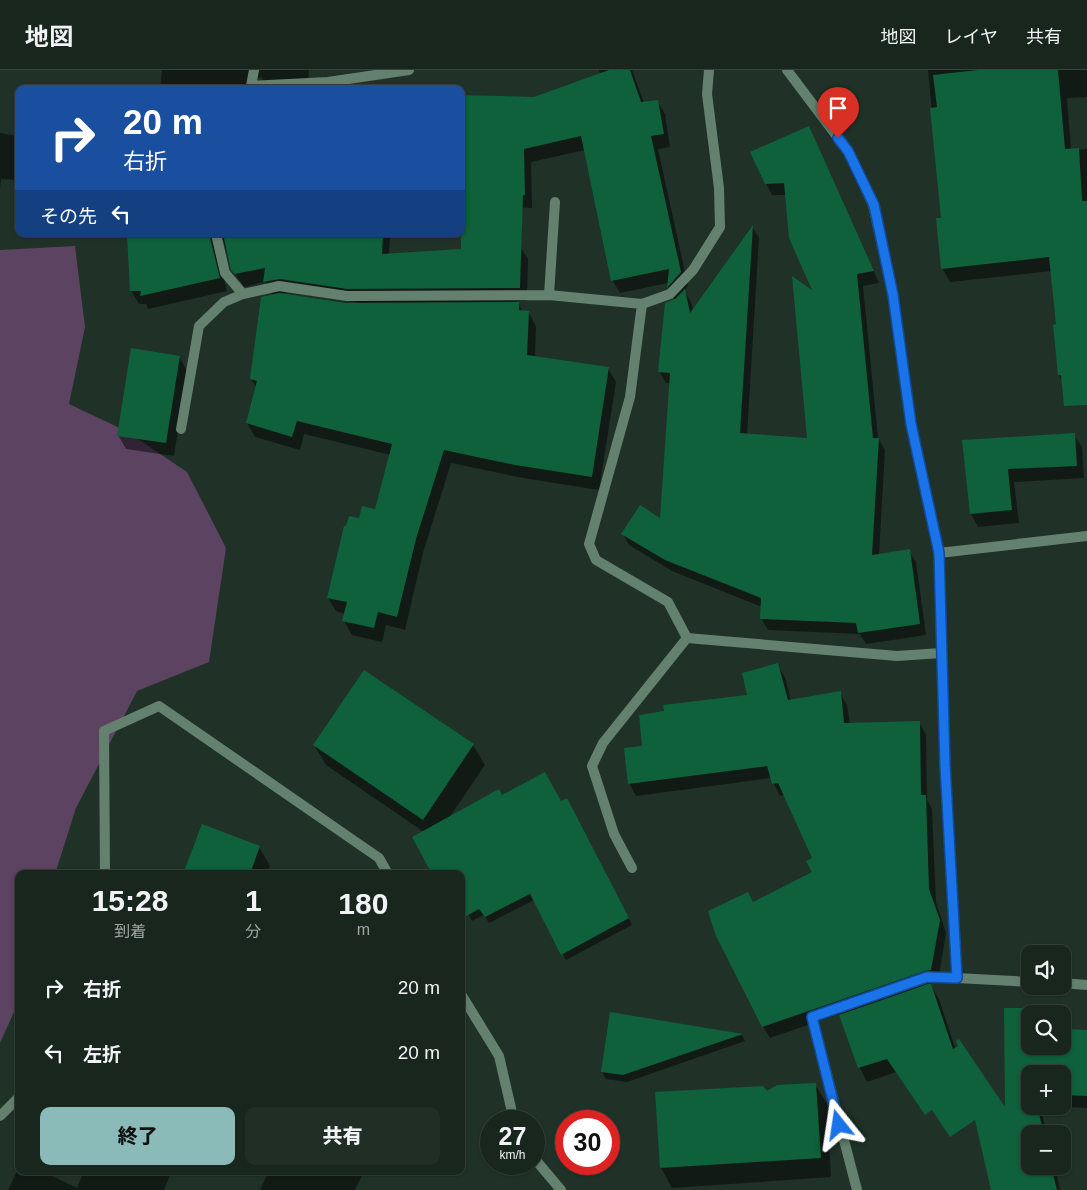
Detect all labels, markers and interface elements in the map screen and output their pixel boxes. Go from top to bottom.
text: 地図 [25,23,73,50]
text: 地図 [881,27,917,47]
text: レイヤ [945,27,998,47]
text: 共有 [1026,27,1062,47]
pin [817,87,859,138]
icon: arrive [824,94,852,122]
text: 20 m [123,102,203,141]
icon: right [40,105,105,170]
text: 右折 [123,149,167,174]
icon: left [107,200,135,228]
text: その先 [40,206,97,227]
text: 15:28 [92,884,168,917]
text: 1 [245,884,262,917]
text: 180 [338,887,388,920]
text: m [357,921,370,938]
text: 到着 [114,923,146,940]
text: 分 [245,923,261,940]
map controls [1021,945,1071,1175]
button: sound [1021,945,1071,995]
icon: right [40,974,68,1002]
text: 20 m [398,977,440,998]
text: 右折 [83,979,121,1000]
button: search [1021,1005,1071,1055]
icon: left [40,1039,68,1067]
text: 20 m [398,1042,440,1063]
text: 左折 [83,1044,121,1065]
button: + [1021,1065,1071,1115]
position arrow [812,1098,864,1150]
button: 終了 [40,1107,235,1165]
button: 共有 [245,1107,440,1165]
speed limit sign: 30 [555,1110,620,1175]
text: 27 [499,1122,526,1150]
button: − [1021,1125,1071,1175]
text: km/h [499,1148,526,1162]

